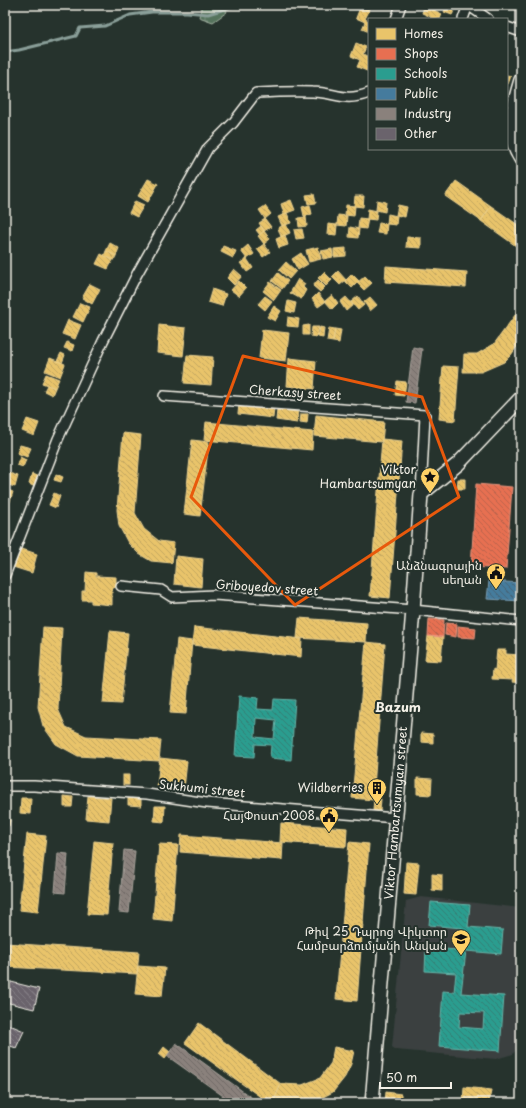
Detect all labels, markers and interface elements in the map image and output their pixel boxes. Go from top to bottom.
legend [368,18,508,150]
text: Homes [404,24,443,42]
text: Shops [404,44,439,62]
text: Schools [404,64,448,82]
text: Public [404,84,438,102]
text: Industry [404,104,452,122]
text: Other [404,124,437,142]
street label: Cherkasy street [248,380,342,404]
place label: Viktor Hambartsumyan [320,460,416,492]
place icon: Viktor Hambartsumyan [419,466,441,494]
place label: Անձնագրային սեղան [396,556,482,588]
public building icon: Անձնագրային սեղան [485,562,507,590]
street label: Griboyedov street [215,574,319,600]
district label: Bazum [375,697,421,716]
street label: Viktor Hambartsumyan street [379,726,411,900]
street label: Sukhumi street [158,775,246,801]
building icon: Wildberries [366,777,388,805]
place label: Wildberries [298,778,364,796]
public building icon: ՀայՓոստ 2008 [318,805,340,833]
place label: ՀայՓոստ 2008 [223,806,315,824]
place label: Թիվ 25 Դպրոց Վիկտոր Համբարձումյանի Անվան [297,922,447,954]
school or university icon: Թիվ 25 Դպրոց Վիկտոր Համբարձումյանի Անվան [450,928,472,956]
scale bar [380,1064,451,1090]
text: 50 m [386,1068,417,1086]

